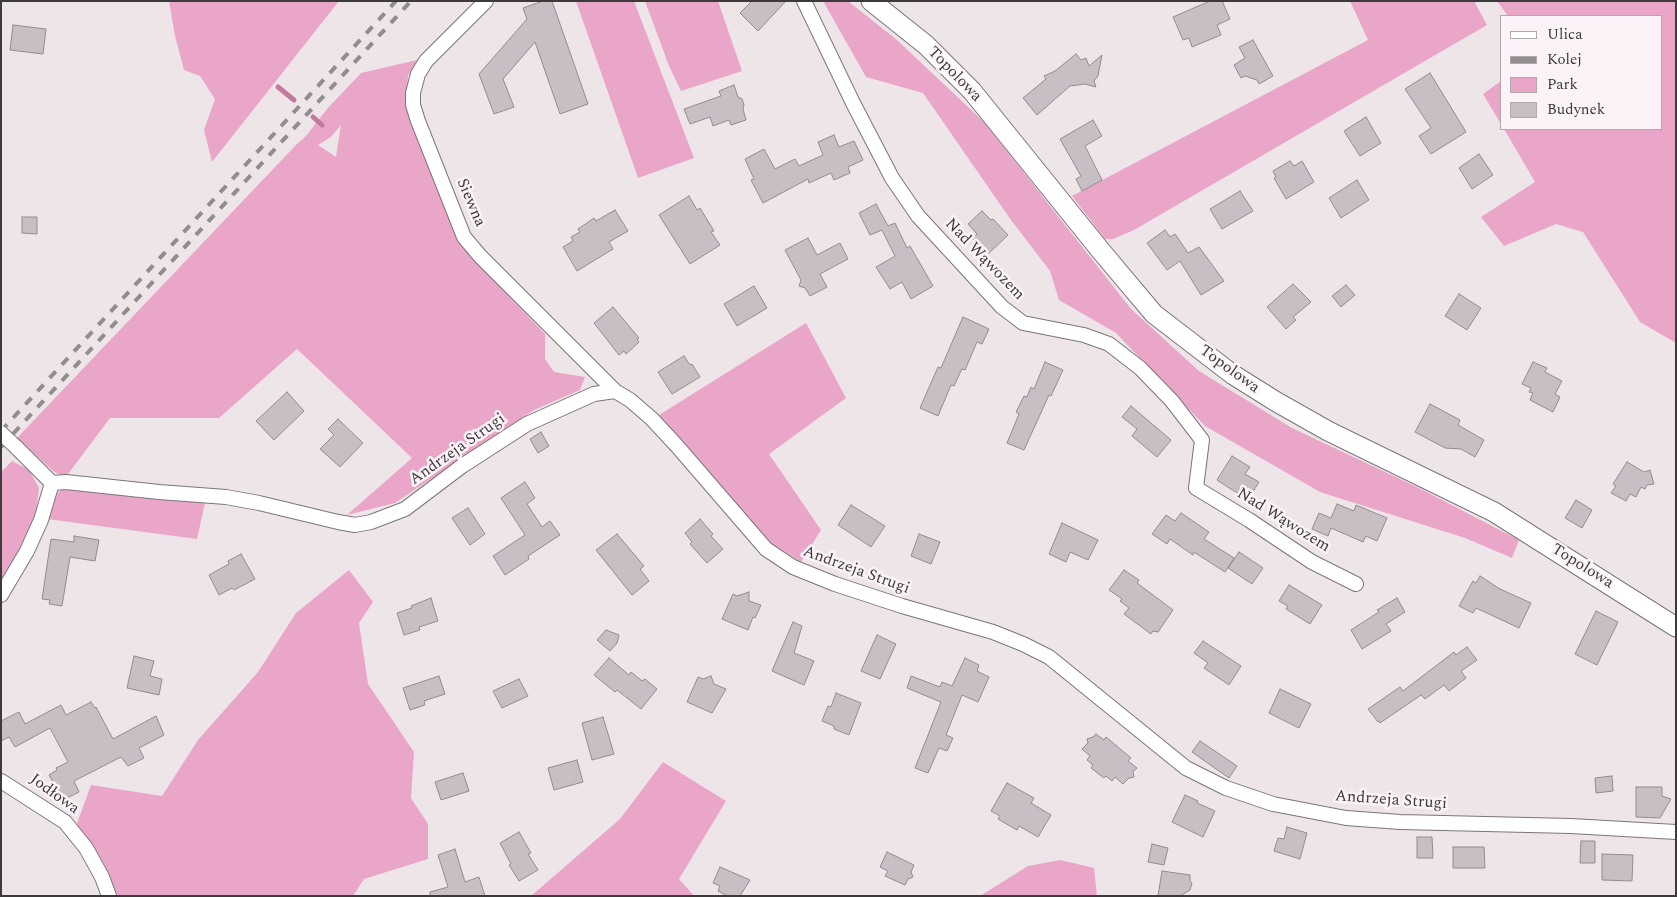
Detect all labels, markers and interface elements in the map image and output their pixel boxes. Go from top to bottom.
legend [1500,15,1662,130]
text: Ulica [1547,23,1583,46]
street label: Topolowa [923,43,985,107]
text: Kolej [1547,48,1582,71]
text: Park [1547,73,1578,96]
text: Budynek [1547,98,1605,121]
street label: Siewna [451,176,489,230]
street label: Nad Wąwozem [940,215,1028,305]
street label: Topolowa [1195,342,1263,398]
street label: Andrzeja Strugi [406,410,510,490]
street label: Nad Wąwozem [1233,485,1333,557]
street label: Topolowa [1547,540,1617,594]
street label: Andrzeja Strugi [800,543,912,599]
street label: Jodłowa [25,771,83,819]
street label: Andrzeja Strugi [1334,788,1448,814]

